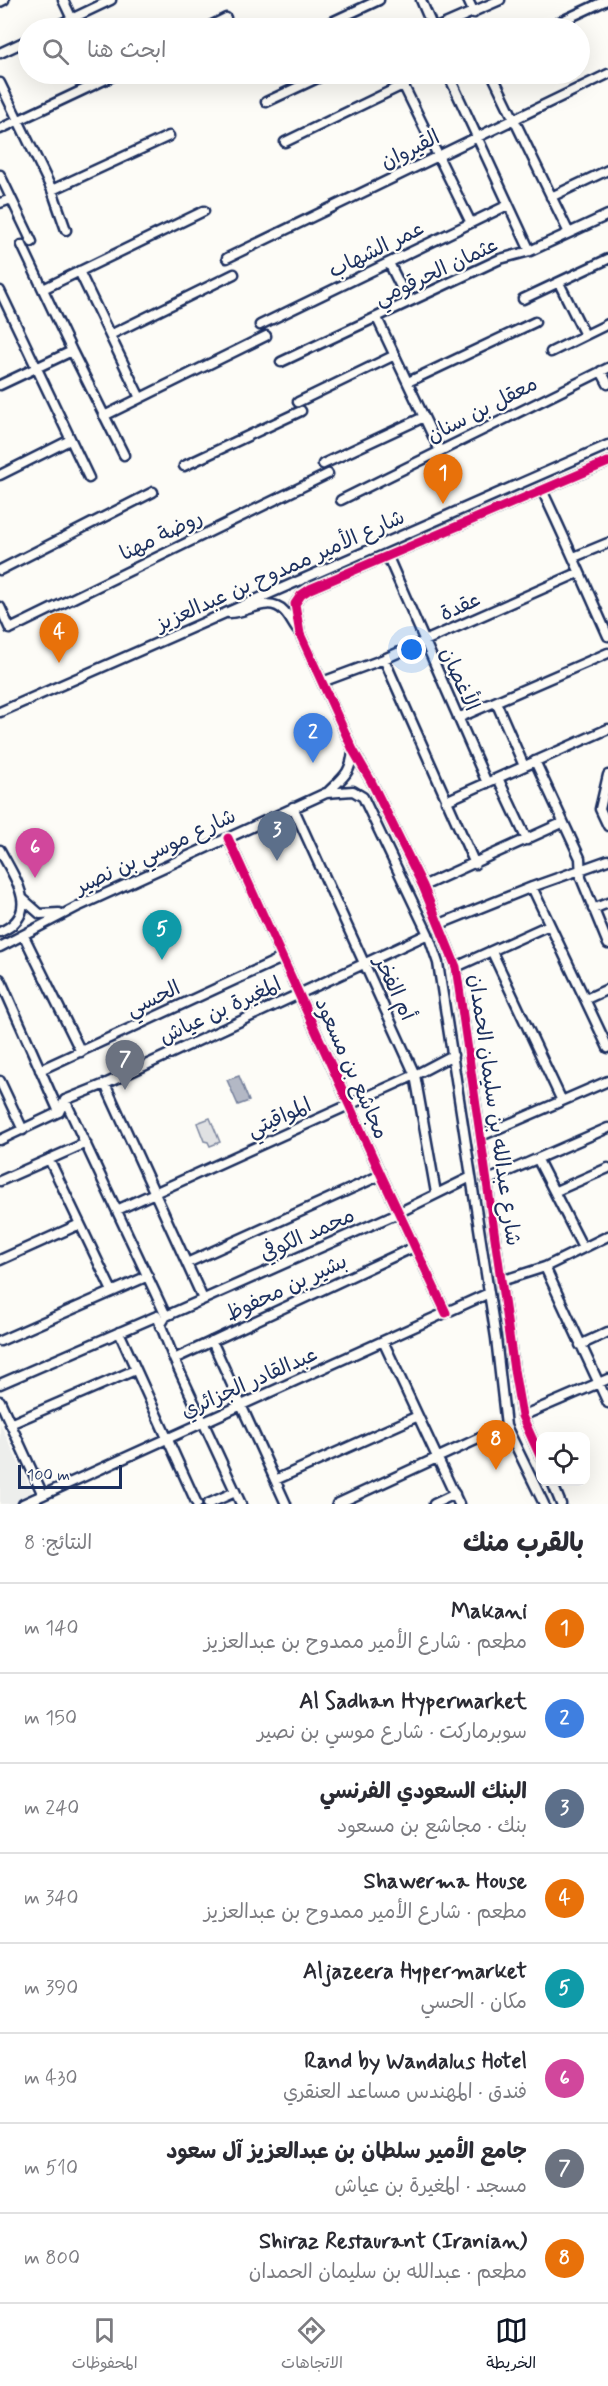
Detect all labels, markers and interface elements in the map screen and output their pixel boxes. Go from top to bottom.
search box [18,18,590,84]
icon: search [39,35,72,68]
text: ابحث هنا [87,37,167,65]
street label: القيروان [376,124,445,176]
street label: عمر الشهاب [324,215,429,285]
street label: عثمان الحرقومي [370,231,504,316]
street label: معقل بن سنان [422,370,543,450]
pin: 1 [424,454,462,504]
street label: شارع الأمير ممدوح بن عبدالعزيز [149,502,409,639]
street label: روضة مهنا [115,504,208,568]
street label: عقدة [436,586,485,628]
pin: 4 [40,614,78,663]
your location [397,635,426,664]
street label: الأغصان [433,643,486,716]
pin: 2 [294,714,332,763]
street label: شارع موسي بن نصير [68,802,242,906]
pin: 3 [258,812,296,861]
pin: 6 [15,828,54,878]
pin: 5 [142,910,182,960]
street label: أم الفخر [365,950,421,1026]
street label: المغيرة بن عياش [155,970,286,1051]
street label: شارع عبدالله بن سليمان الحمدان [461,972,527,1248]
street label: الحسي [122,974,187,1027]
street label: مجاشع بن مسعود [307,993,395,1144]
pin: 7 [106,1040,144,1090]
street label: المواقيتي [243,1091,318,1148]
street label: محمد الكوفي [255,1201,359,1268]
street label: بشير بن محفوظ [221,1247,352,1328]
street label: عبدالقادر الجزائري [177,1340,322,1426]
pin: 8 [476,1420,516,1470]
map controls [536,1432,590,1486]
button: locate [536,1432,590,1486]
scale bar [18,1462,122,1490]
text: 100 m [27,1465,70,1486]
text: بالقرب منك [463,1527,584,1561]
text: النتائج: 8 [24,1530,92,1557]
text: Makani [451,1598,527,1626]
text: 140 m [24,1615,78,1642]
text: 1 [560,1615,569,1642]
text: مطعم · شارع الأمير ممدوح بن عبدالعزيز [204,1629,527,1656]
text: Al Sadhan Hypermarket [299,1688,527,1716]
text: 150 m [24,1705,77,1732]
text: 2 [560,1705,569,1732]
text: سوبرماركت · شارع موسي بن نصير [257,1719,527,1746]
text: البنك السعودي الفرنسي [320,1778,527,1806]
text: 240 m [24,1795,79,1822]
text: 3 [560,1795,569,1822]
text: بنك · مجاشع بن مسعود [337,1813,527,1840]
text: Shawerma House [363,1868,527,1896]
text: 340 m [24,1885,79,1912]
text: 4 [559,1885,570,1912]
text: مطعم · شارع الأمير ممدوح بن عبدالعزيز [204,1899,527,1926]
text: Aljazeera Hypermarket [303,1958,527,1986]
text: 390 m [24,1975,78,2002]
text: 5 [559,1975,571,2002]
text: مكان · الحسي [421,1989,527,2016]
text: Rand by Wandalus Hotel [304,2048,527,2076]
text: 430 m [24,2065,77,2092]
text: 6 [559,2065,570,2092]
text: فندق · المهندس مساعد العنقري [283,2079,527,2106]
text: جامع الأمير سلطان بن عبدالعزيز آل سعود [166,2138,527,2166]
text: 510 m [24,2155,78,2182]
text: 7 [558,2155,571,2182]
text: مسجد · المغيرة بن عياش [335,2173,527,2200]
text: Shiraz Restaurant (Iranian) [259,2228,527,2256]
text: 800 m [24,2245,80,2272]
text: 8 [559,2245,570,2272]
text: مطعم · عبدالله بن سليمان الحمدان [249,2259,527,2286]
tab: المحفوظات [72,2314,138,2377]
tab: الاتجاهات [281,2314,343,2377]
tab: الخريطة [486,2314,536,2377]

